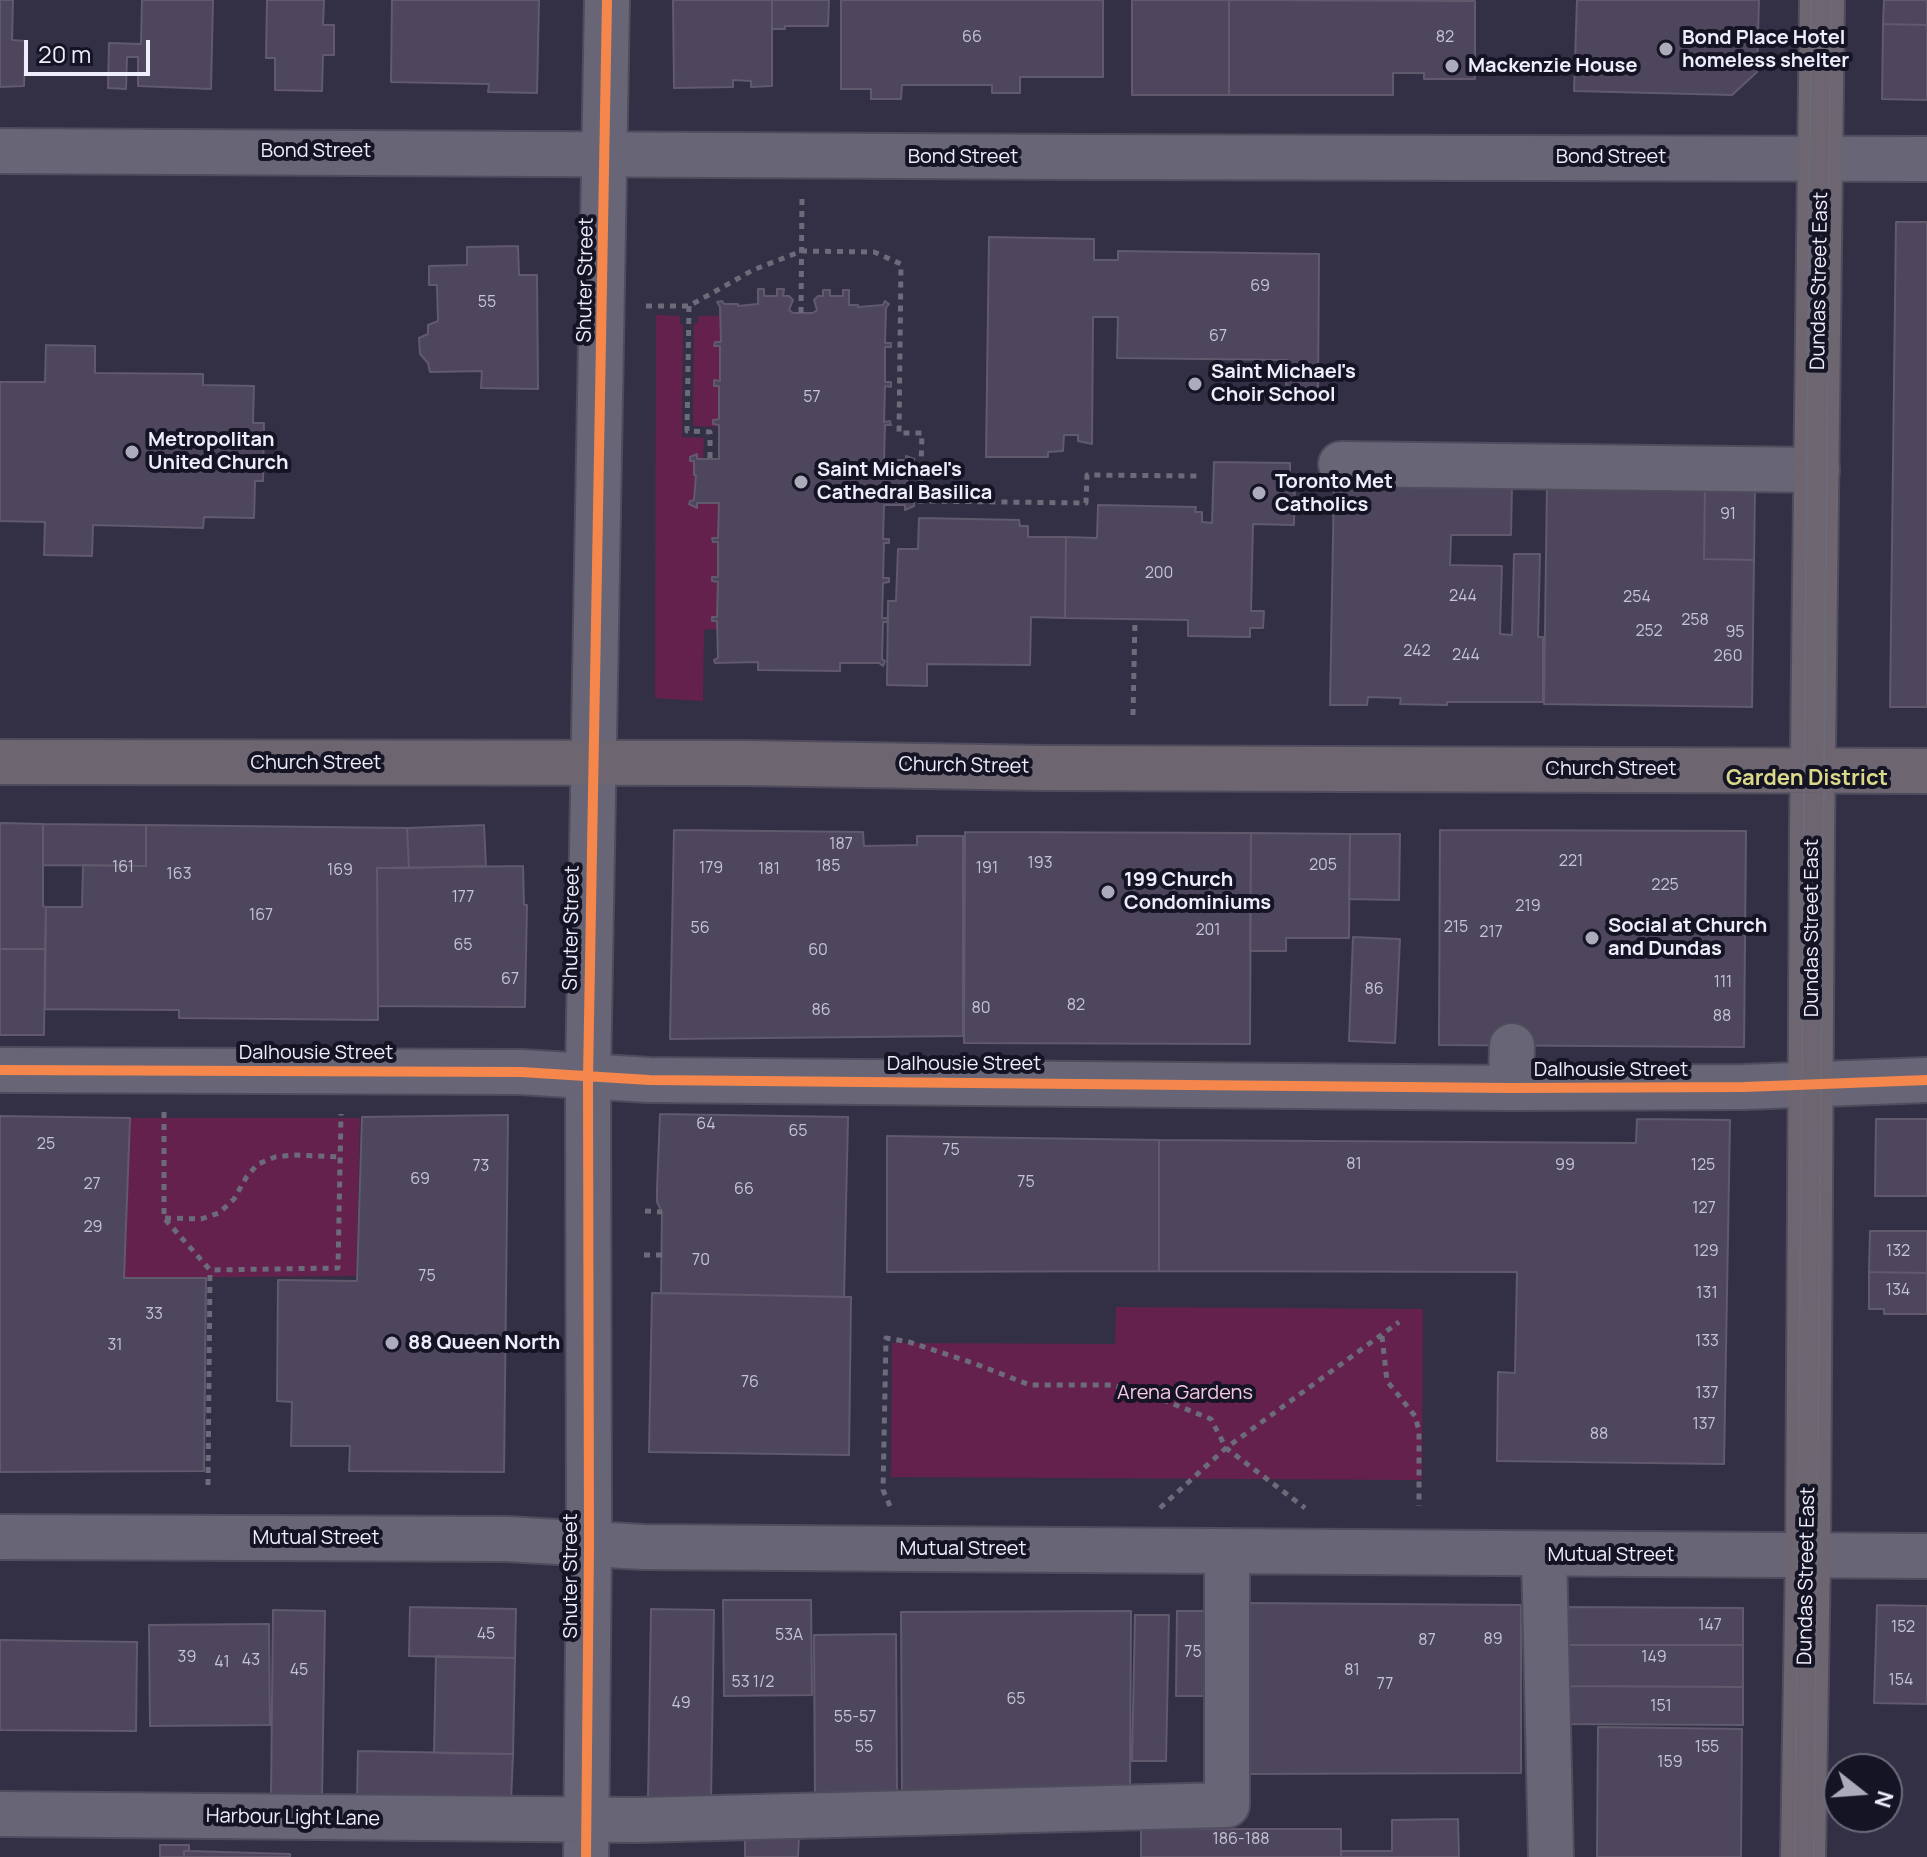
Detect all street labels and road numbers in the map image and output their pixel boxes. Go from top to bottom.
street label: Bond Street [261,139,371,163]
street label: Bond Street [908,145,1018,169]
street label: Bond Street [1556,145,1666,169]
street label: Dundas Street East [1806,192,1834,370]
street label: Shuter Street [573,217,599,343]
street label: Church Street [251,751,381,775]
street label: Church Street [898,753,1030,779]
street label: Church Street [1546,757,1676,781]
street label: Dundas Street East [1800,839,1824,1017]
street label: Shuter Street [559,865,585,991]
street label: Dalhousie Street [239,1041,393,1065]
street label: Dalhousie Street [887,1052,1041,1076]
street label: Dalhousie Street [1534,1058,1688,1082]
street label: Dundas Street East [1793,1487,1821,1665]
street label: Shuter Street [559,1513,583,1639]
street label: Mutual Street [252,1526,380,1550]
street label: Mutual Street [899,1537,1027,1561]
street label: Mutual Street [1547,1543,1675,1567]
street label: Harbour Light Lane [206,1804,380,1832]

